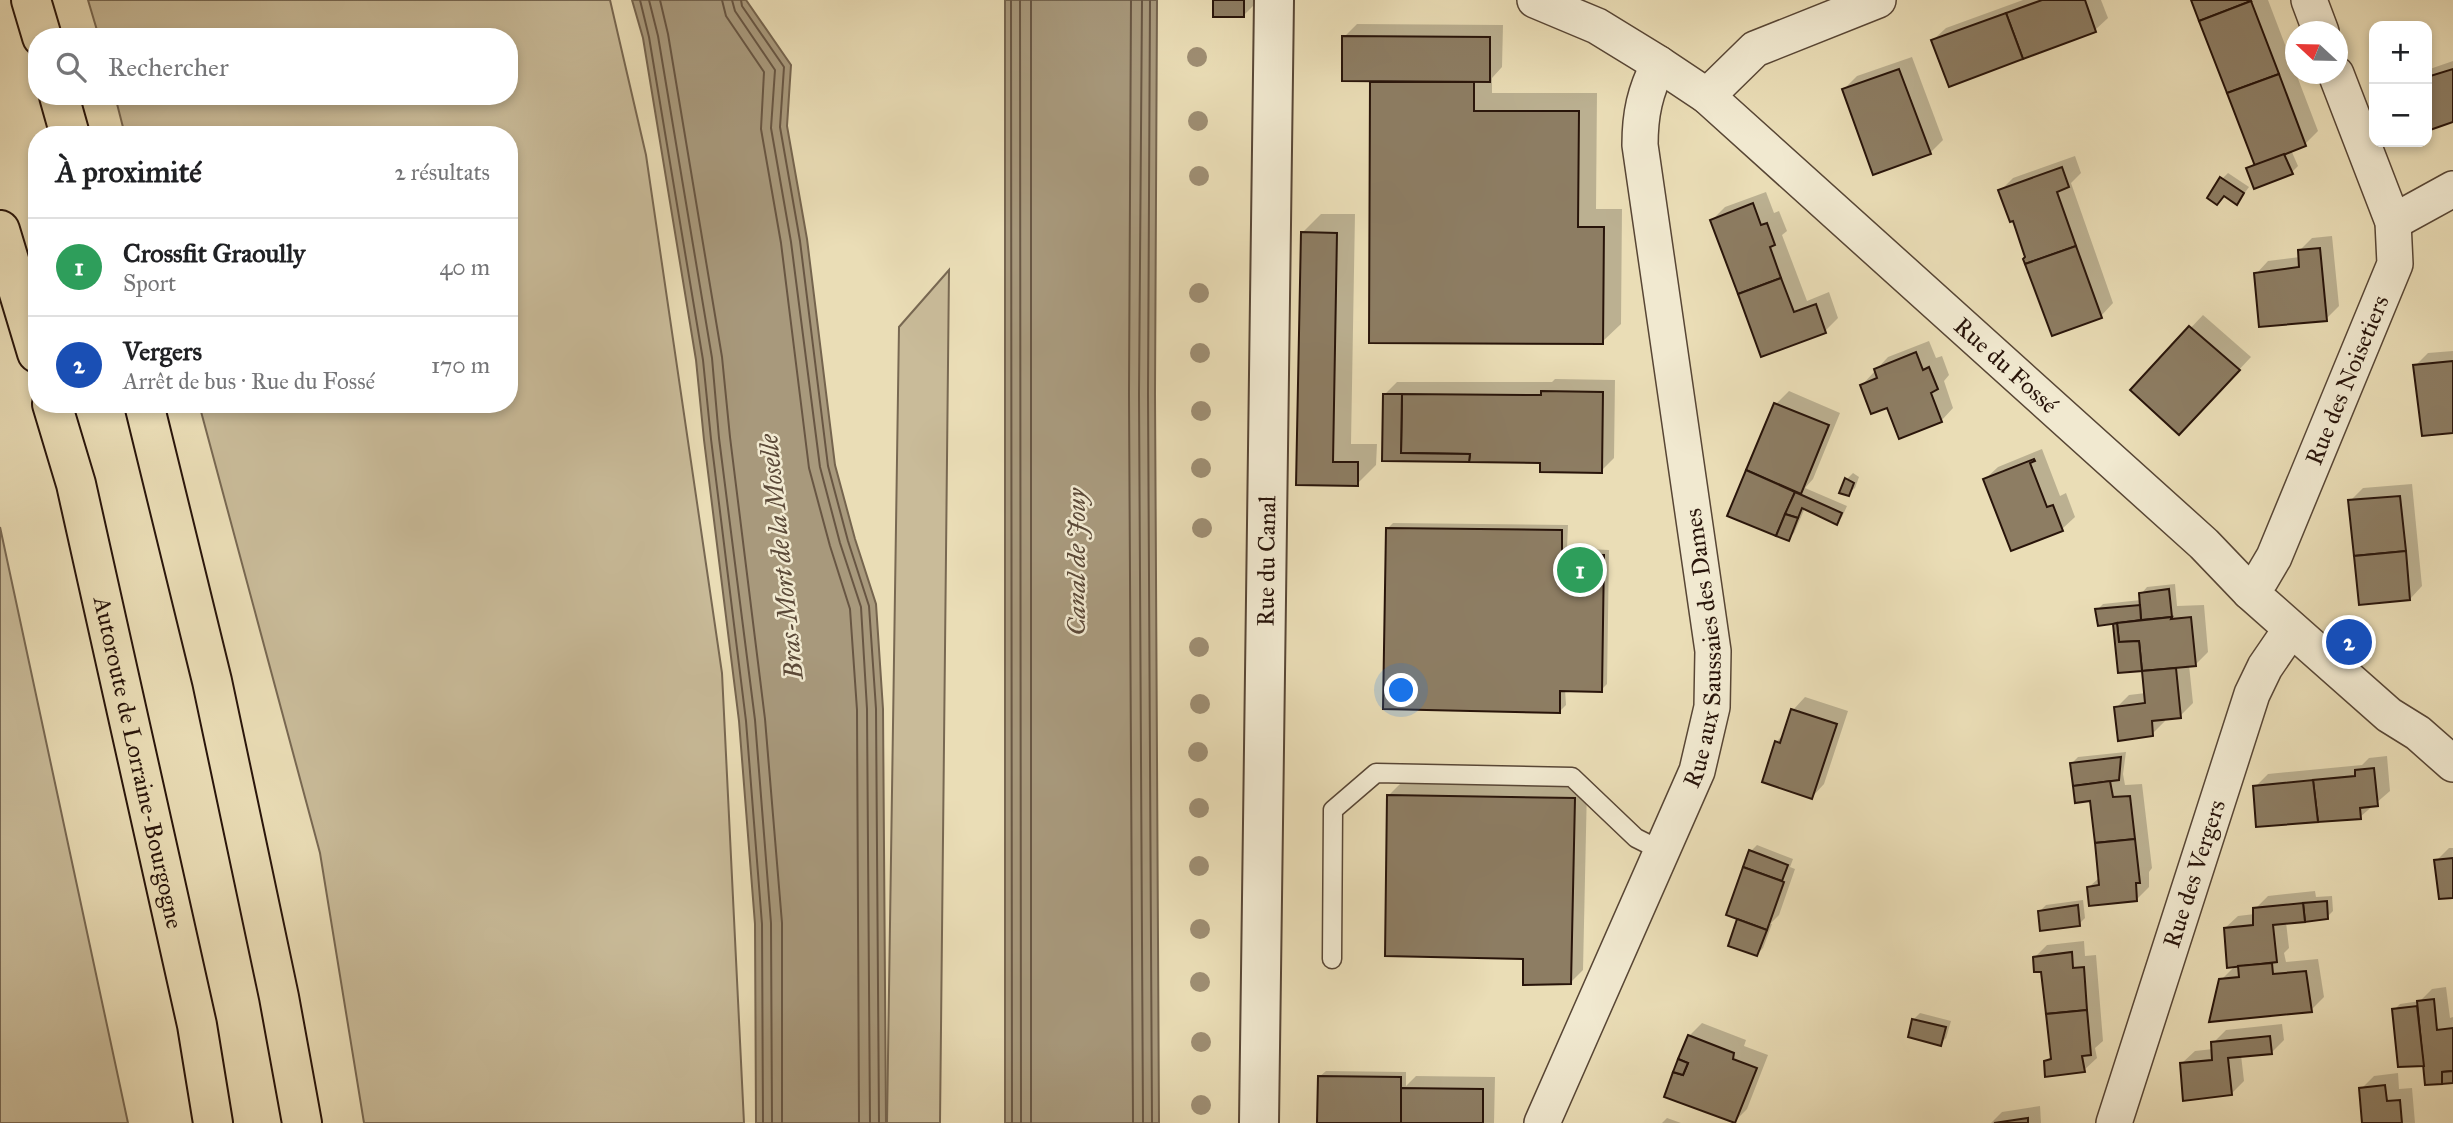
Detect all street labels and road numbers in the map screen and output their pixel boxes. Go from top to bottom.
street label: Rue des Noisetiers [2299,291,2395,469]
street label: Rue du Fossé [1948,311,2064,420]
street label: Rue du Canal [1251,495,1282,627]
street label: Rue aux Saussaies des Dames [1677,507,1728,792]
street label: Autoroute de Lorraine-Bourgogne [86,593,190,931]
street label: Rue des Vergers [2156,796,2232,951]

